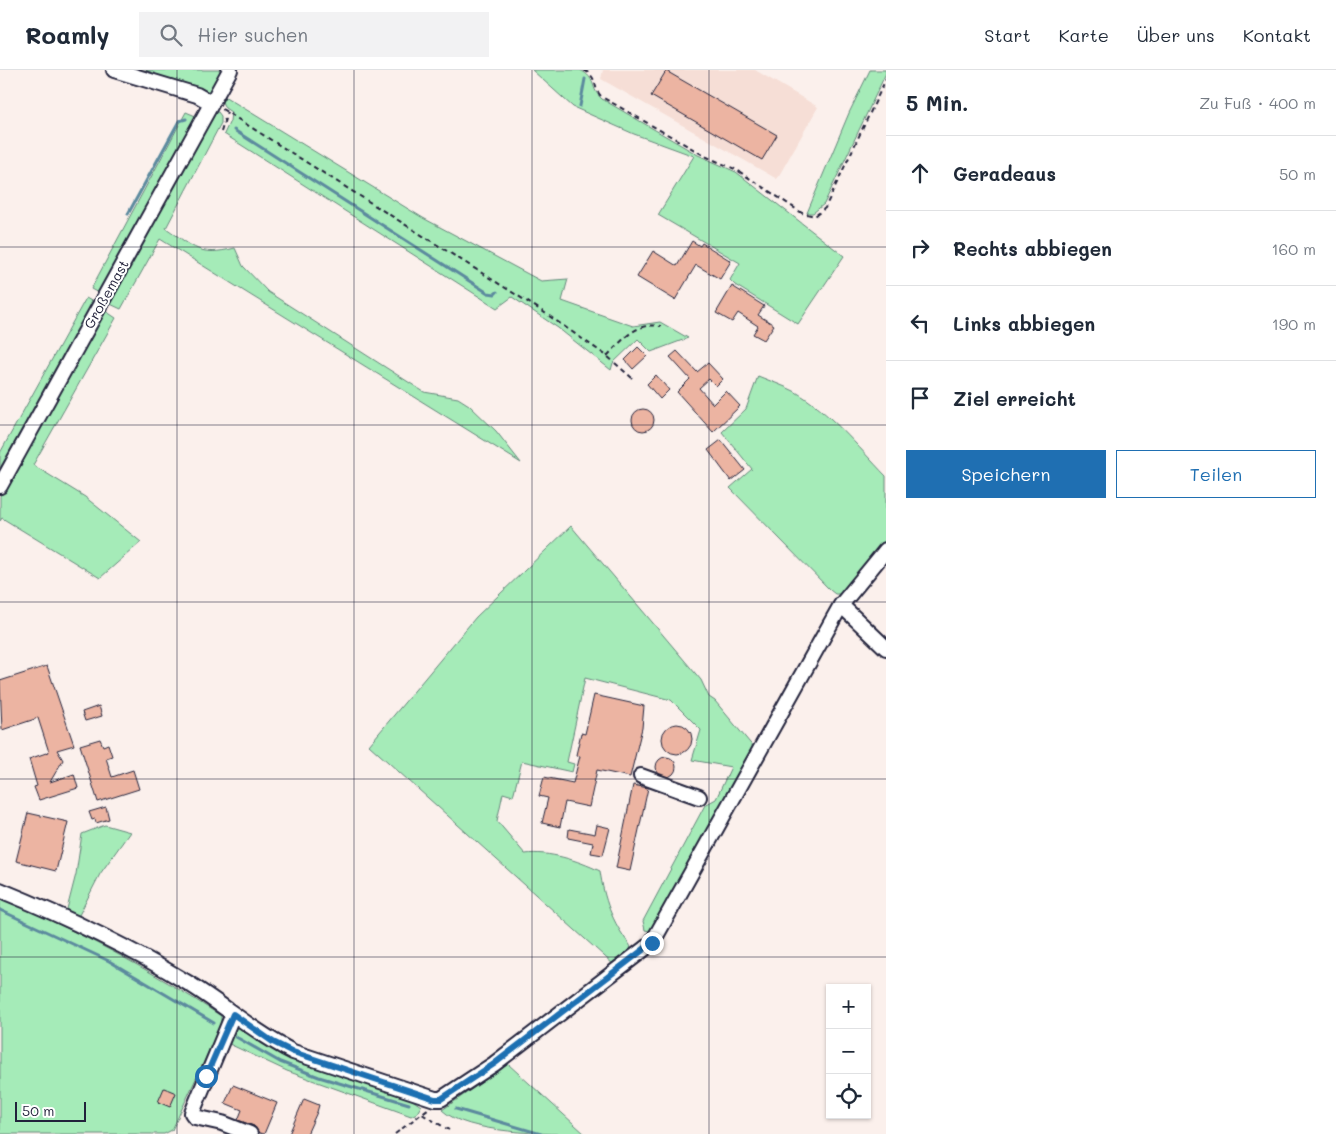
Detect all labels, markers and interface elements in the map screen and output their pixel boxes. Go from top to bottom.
search box [139,12,489,57]
text: Roamly [25,19,109,50]
icon: search [157,21,185,49]
text: Hier suchen [197,22,308,47]
text: Start [984,23,1031,47]
text: Karte [1059,23,1109,47]
text: Über uns [1137,23,1215,47]
text: Kontakt [1243,23,1311,47]
text: 5 Min. [906,89,968,116]
text: Zu Fuß · 400 m [1199,92,1316,113]
icon: ahead [906,159,934,187]
text: Geradeaus [953,161,1056,186]
text: 50 m [1279,163,1316,184]
icon: right [906,234,934,262]
text: Rechts abbiegen [953,236,1112,261]
text: 160 m [1271,238,1316,259]
street label: Großemast [79,256,133,332]
icon: left [906,309,934,337]
text: Links abbiegen [953,311,1095,336]
text: 190 m [1272,313,1316,334]
icon: arrive [906,384,934,412]
text: Ziel erreicht [953,386,1076,411]
button: Speichern [906,450,1106,498]
button: Teilen [1116,450,1316,498]
route end [641,932,664,955]
map controls [826,984,871,1119]
button: + [826,984,871,1029]
button: − [826,1029,871,1074]
route start [195,1065,218,1088]
button: locate [826,1074,871,1119]
scale bar [15,1099,86,1122]
text: 50 m [22,1101,54,1120]

